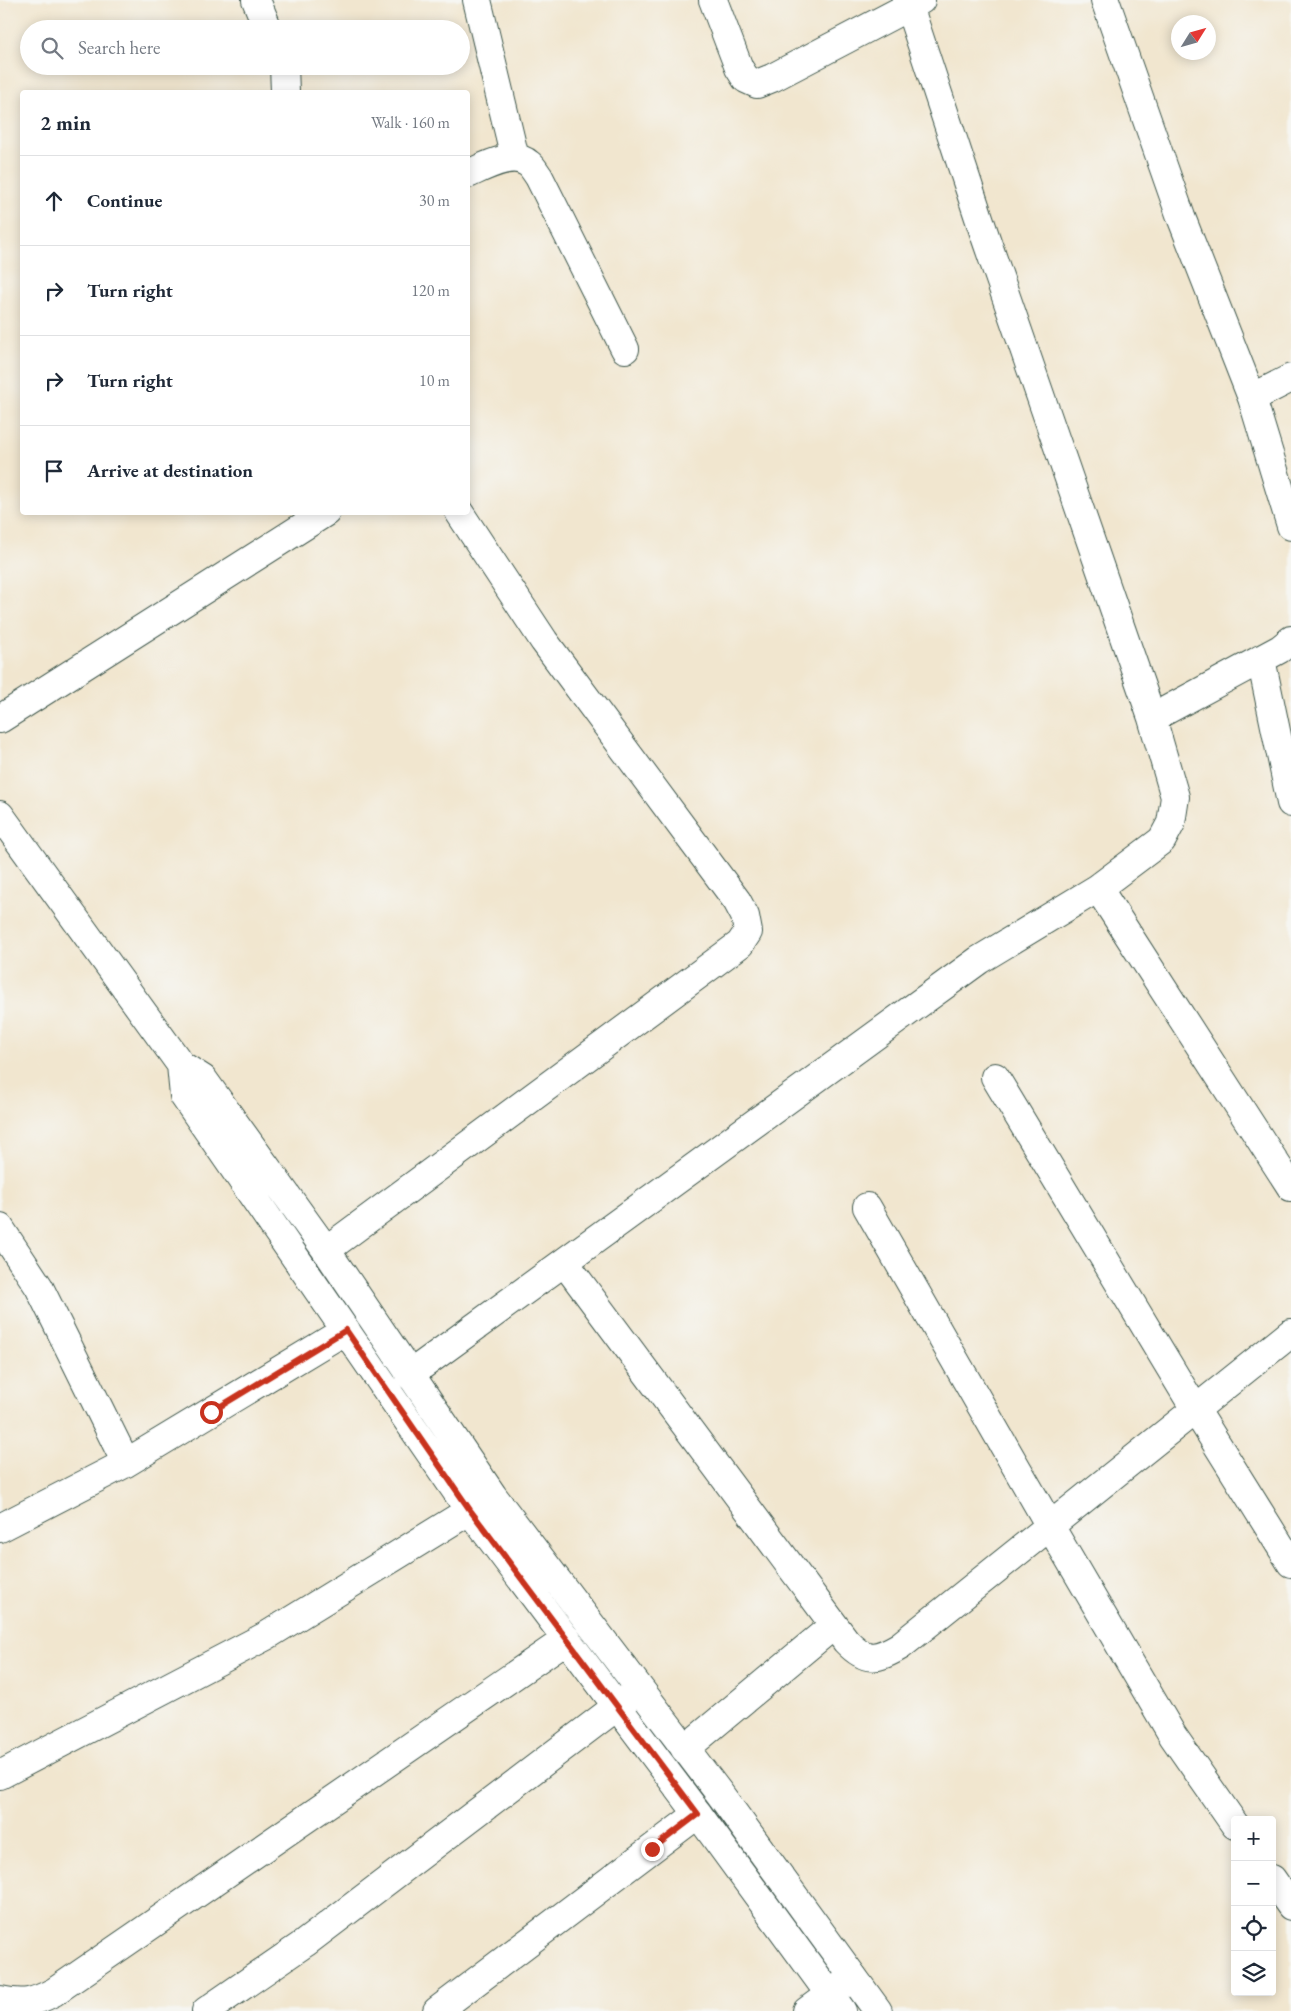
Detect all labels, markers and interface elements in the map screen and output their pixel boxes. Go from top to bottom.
north arrow [1171,15,1216,60]
search box [20,20,470,75]
icon: search [38,34,66,62]
text: Search here [78,35,160,60]
text: 2 min [40,109,91,136]
text: Walk · 160 m [371,112,450,133]
icon: ahead [40,187,68,215]
text: Continue [87,188,162,213]
text: 30 m [419,190,450,211]
icon: right [40,277,68,305]
text: Turn right [87,278,173,303]
text: 120 m [411,280,450,301]
icon: right [40,367,68,395]
text: Turn right [87,368,173,393]
text: 10 m [419,370,450,391]
icon: arrive [40,457,68,485]
text: Arrive at destination [87,458,253,483]
route start [200,1401,223,1424]
map controls [1231,1816,1276,1996]
button: + [1231,1816,1276,1861]
route end [641,1838,664,1861]
button: − [1231,1861,1276,1906]
button: locate [1231,1906,1276,1951]
button: layers [1231,1951,1276,1996]

